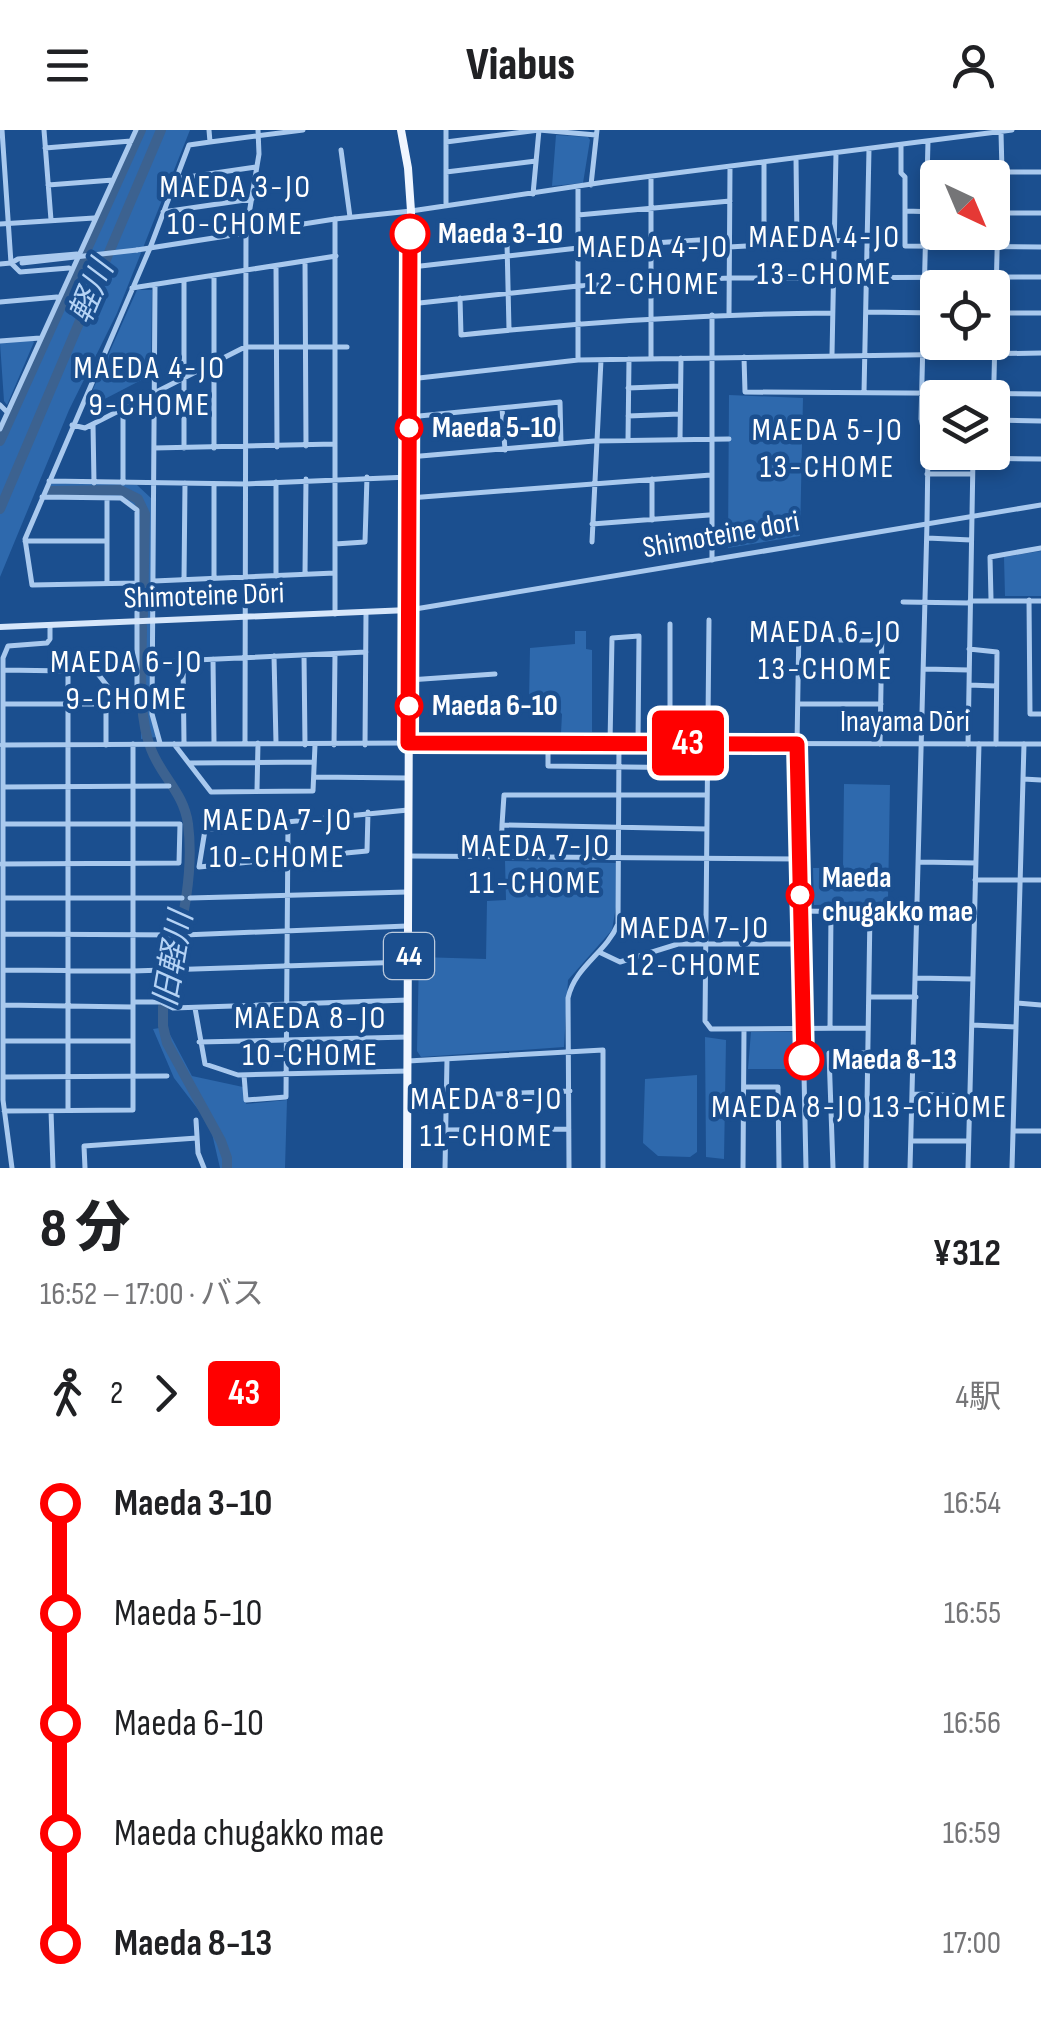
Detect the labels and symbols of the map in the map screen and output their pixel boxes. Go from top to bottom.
north arrow [920,160,1010,250]
district label: MAEDA 3-JO 10-CHOME [159,168,313,244]
marker: Maeda 3-10 [391,215,429,253]
place label: Maeda 3-10 [438,216,563,252]
district label: MAEDA 4-JO 13-CHOME [748,218,902,294]
district label: MAEDA 4-JO 12-CHOME [576,228,730,304]
water label: 軽川 [62,252,124,329]
district label: MAEDA 4-JO 9-CHOME [73,349,227,425]
place label: Maeda 5-10 [432,410,557,446]
district label: MAEDA 5-JO 13-CHOME [752,411,904,487]
marker: Maeda 5-10 [396,415,422,441]
street label: Shimoteine dori [640,504,802,566]
street label: Shimoteine Dōri [123,575,285,617]
district label: MAEDA 6-JO 13-CHOME [749,613,903,689]
district label: MAEDA 6-JO 9-CHOME [50,643,204,719]
place label: Maeda 6-10 [432,688,558,724]
marker: Maeda 6-10 [396,693,422,719]
street label: Inayama Dōri [840,704,970,740]
line badge: 43 [643,710,733,776]
district label: MAEDA 7-JO 10-CHOME [203,801,353,877]
district label: MAEDA 7-JO 11-CHOME [461,827,611,903]
place label: Maeda chugakko mae [822,860,973,930]
marker: Maeda chugakko mae [787,882,813,908]
water label: 旧軽川 [146,905,202,1010]
district label: MAEDA 7-JO 12-CHOME [620,909,770,985]
road number: 44 [384,933,434,979]
district label: MAEDA 8-JO 10-CHOME [234,999,388,1075]
marker: Maeda 8-13 [785,1041,823,1079]
place label: Maeda 8-13 [832,1042,957,1078]
district label: MAEDA 8-JO 11-CHOME [410,1080,564,1156]
district label: MAEDA 8-JO 13-CHOME [711,1088,1009,1127]

